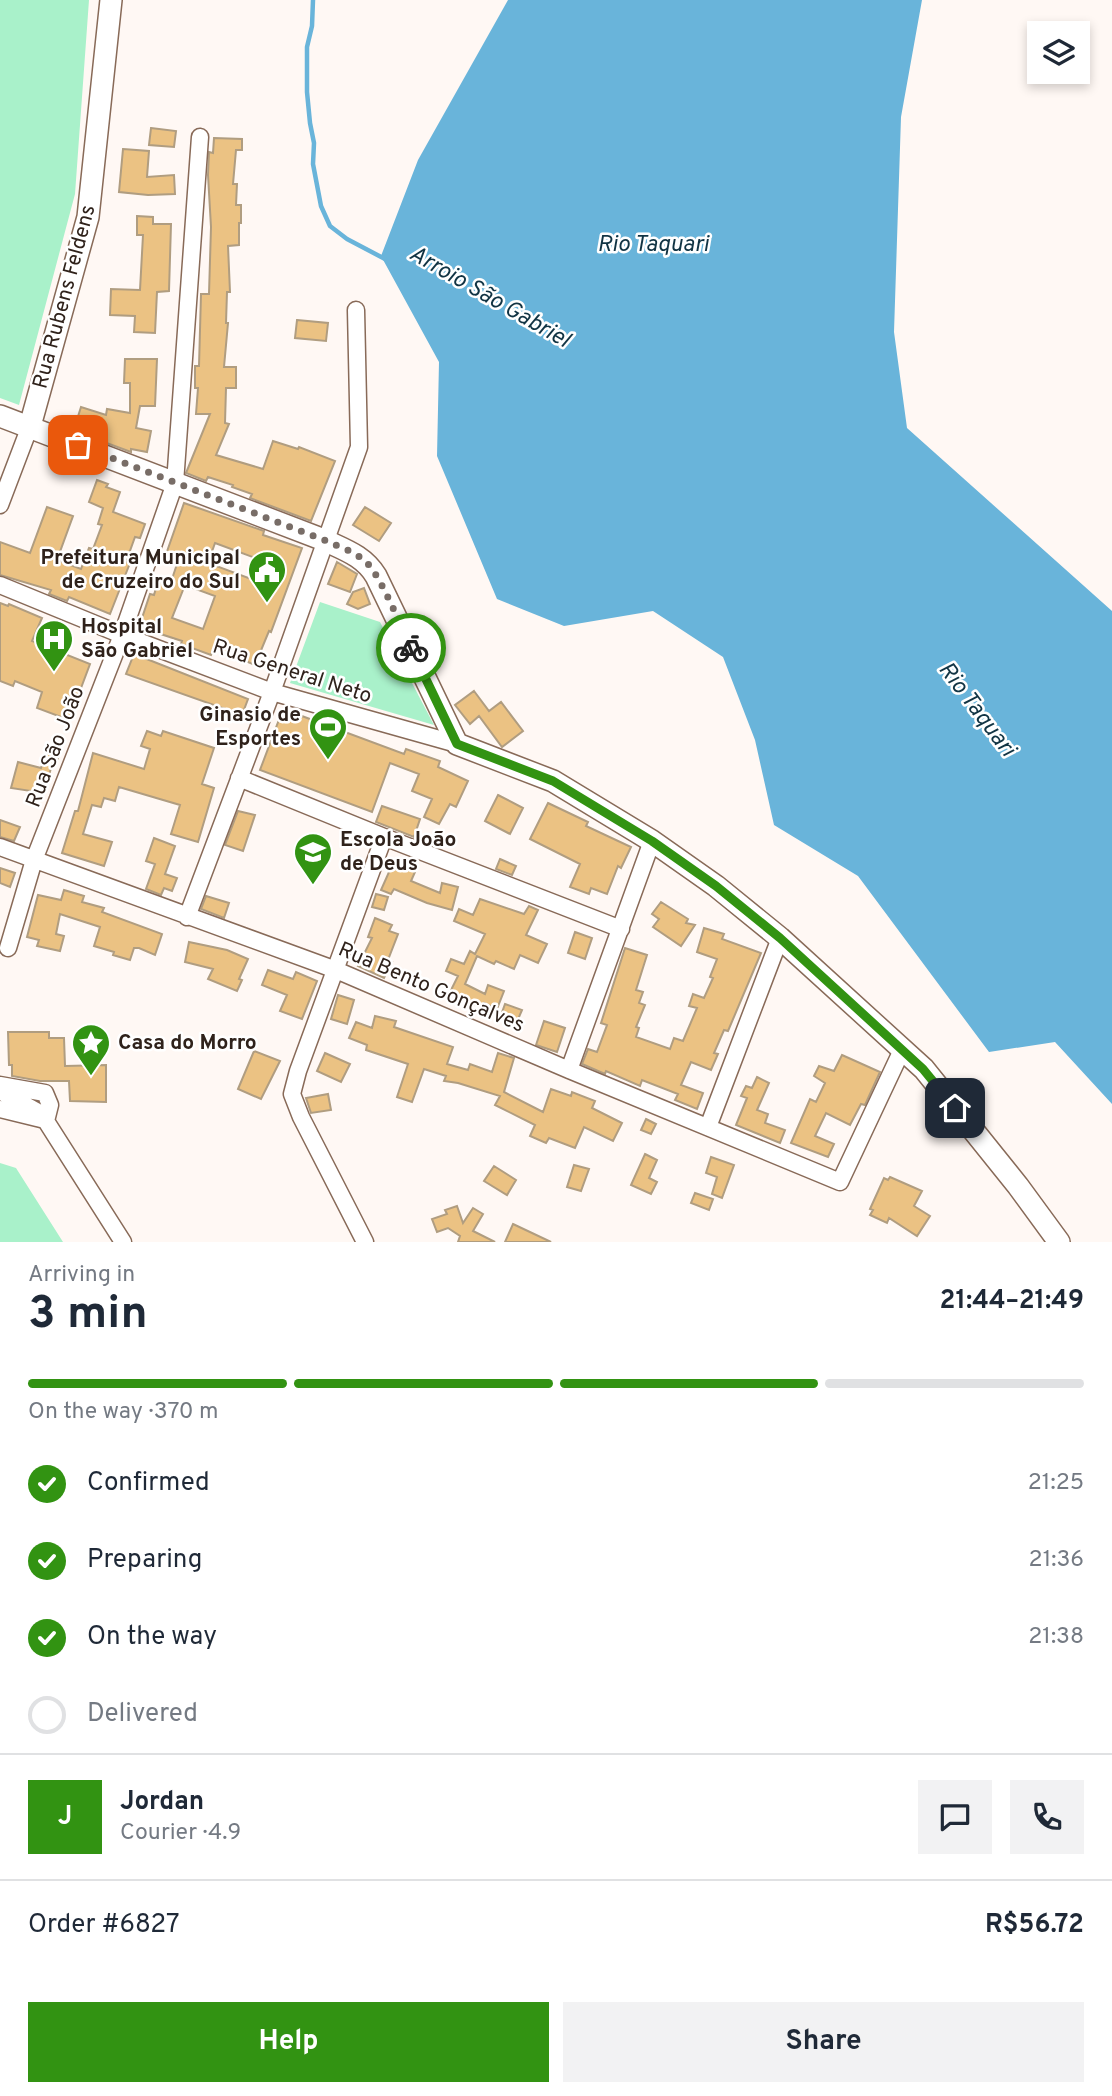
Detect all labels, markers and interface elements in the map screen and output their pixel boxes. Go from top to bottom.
map controls [1027,21,1090,84]
button: layers [1027,21,1090,84]
street label: Rua Rubens Feldens [27,202,103,392]
water label: Rio Taquari [597,231,710,260]
water label: Arroio São Gabriel [404,240,575,356]
pin [48,415,108,475]
icon: bag [59,426,97,464]
place label: Prefeitura Municipal de Cruzeiro do Sul [41,545,240,596]
public building icon: Prefeitura Municipal de Cruzeiro do Sul [246,549,288,604]
courier [376,613,446,683]
place label: Hospital São Gabriel [81,614,193,665]
hospital icon: Hospital São Gabriel [33,618,75,673]
icon: bike [392,629,430,667]
street label: Rua General Neto [209,634,375,710]
water label: Rio Taquari [931,657,1022,764]
street label: Rua São João [20,682,92,812]
place label: Ginasio de Esportes [199,702,301,753]
sports icon: Ginasio de Esportes [307,706,349,761]
place label: Escola João de Deus [340,827,456,878]
school or university icon: Escola João de Deus [292,831,334,886]
street label: Rua Bento Gonçalves [334,937,528,1039]
place icon: Casa do Morro [70,1022,112,1077]
place label: Casa do Morro [118,1030,257,1057]
pin [925,1078,985,1138]
icon: home [936,1089,974,1127]
text: Arriving in [28,1261,135,1290]
text: 21:44–21:49 [940,1285,1084,1318]
text: 3 min [28,1286,148,1345]
text: On the way · 370 m [28,1398,218,1427]
icon: check [28,1465,66,1503]
text: Confirmed [87,1467,210,1500]
text: 21:25 [1028,1469,1084,1498]
icon: check [28,1542,66,1580]
text: Preparing [87,1544,202,1577]
text: 21:36 [1029,1546,1084,1575]
icon: check [28,1619,66,1657]
text: On the way [87,1621,217,1654]
text: 21:38 [1028,1623,1084,1652]
text: Delivered [87,1698,198,1731]
button: chat [918,1780,992,1854]
button: phone [1010,1780,1084,1854]
text: Jordan [120,1786,204,1819]
text: J [58,1801,72,1834]
text: Courier · 4.9 [120,1819,241,1848]
text: Order #6827 [28,1909,180,1942]
text: R$56.72 [985,1909,1084,1942]
button: Help [28,2002,549,2082]
button: Share [563,2002,1084,2082]

